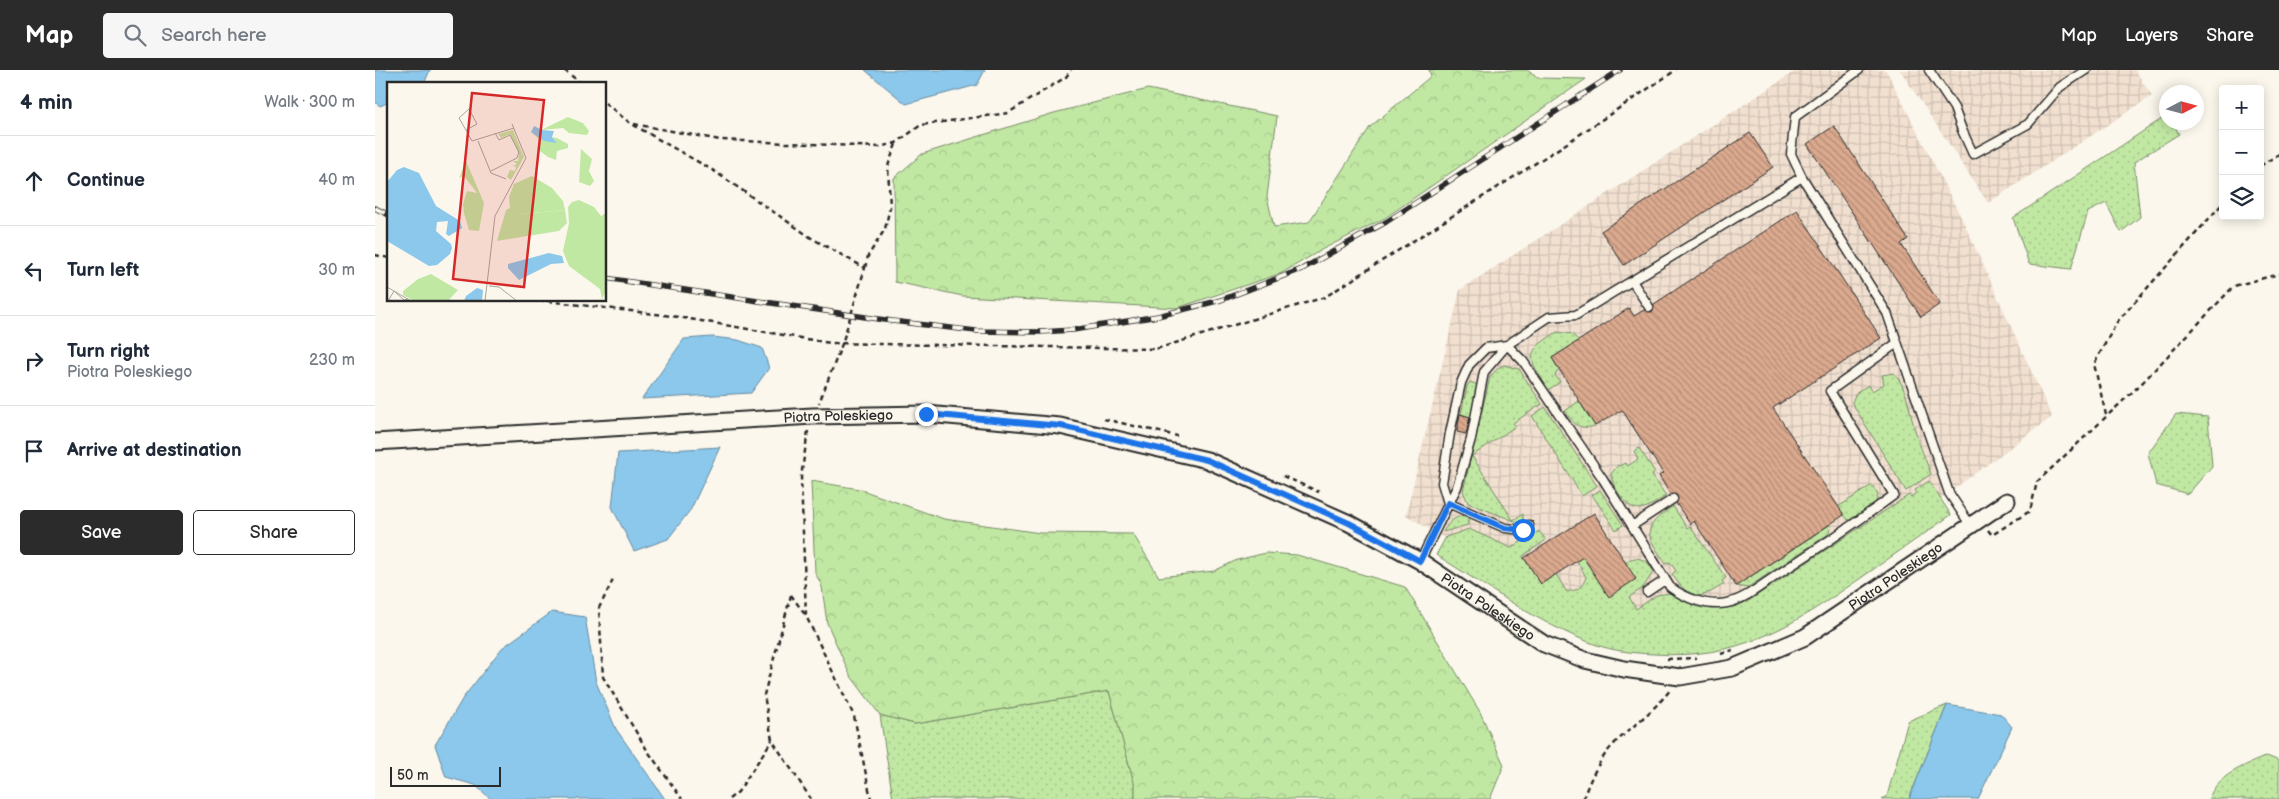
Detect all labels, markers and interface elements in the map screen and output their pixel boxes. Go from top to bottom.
search box [103,13,453,58]
text: Map [25,21,73,50]
icon: search [121,21,149,49]
text: Search here [161,24,267,47]
text: Map [2061,25,2097,46]
text: Layers [2125,25,2178,46]
text: Share [2206,25,2254,46]
inset map [387,82,606,301]
north arrow [2159,85,2204,130]
map controls [2219,85,2264,220]
button: + [2219,85,2264,130]
text: 4 min [20,90,73,115]
text: Walk · 300 m [264,93,355,112]
button: − [2219,130,2264,175]
icon: ahead [20,167,48,195]
text: Continue [67,169,145,192]
text: 40 m [318,171,355,190]
button: layers [2219,175,2264,220]
icon: left [20,257,48,285]
text: Turn left [67,259,139,282]
text: 30 m [318,261,355,280]
text: Turn right [67,340,150,363]
icon: right [20,347,48,375]
text: 230 m [309,351,355,370]
text: Piotra Poleskiego [67,363,192,382]
route end [915,403,938,426]
street label: Piotra Poleskiego [783,407,893,427]
icon: arrive [20,437,48,465]
text: Arrive at destination [67,439,242,462]
button: Save [20,510,183,555]
button: Share [193,510,355,555]
route start [1512,519,1535,542]
street label: Piotra Poleskiego [1845,539,1946,614]
street label: Piotra Poleskiego [1437,569,1538,645]
scale bar [390,764,501,787]
text: 50 m [397,767,429,784]

